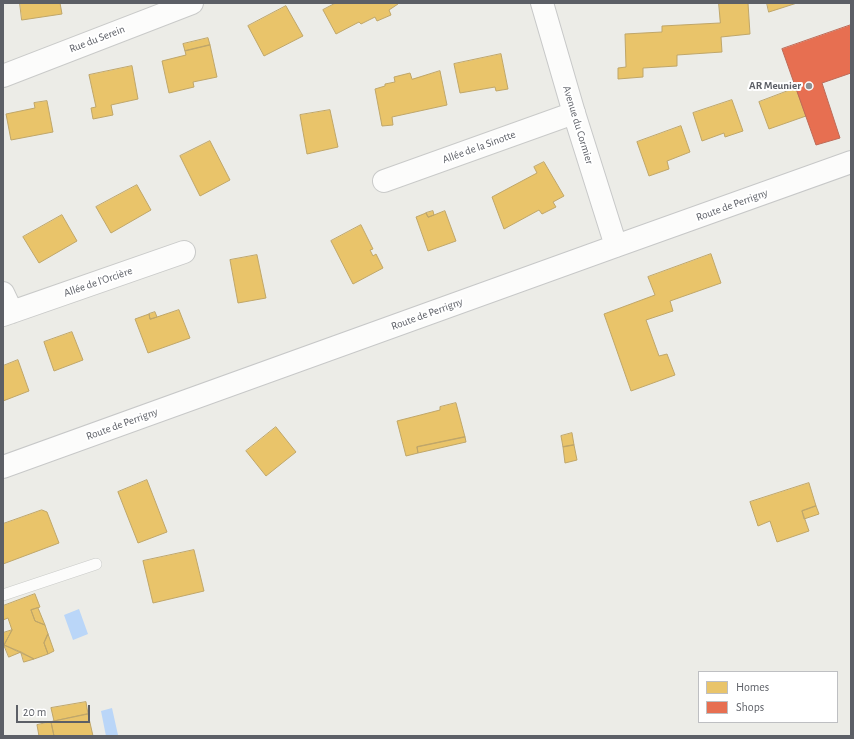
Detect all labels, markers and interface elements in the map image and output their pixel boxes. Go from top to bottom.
street label: Rue du Serein [67,22,127,56]
place label: AR Meunier [749,79,801,93]
marker: AR Meunier [804,81,814,91]
street label: Avenue du Cormier [560,84,596,166]
street label: Allée de la Sinotte [441,128,517,166]
street label: Route de Perrigny [694,186,770,224]
street label: Allée de l'Orcière [62,264,134,300]
street label: Route de Perrigny [389,295,465,333]
street label: Route de Perrigny [84,405,160,443]
legend [698,671,838,723]
text: Homes [736,681,769,693]
scale bar [18,697,92,723]
text: Shops [736,701,764,713]
text: 20 m [23,706,46,718]

